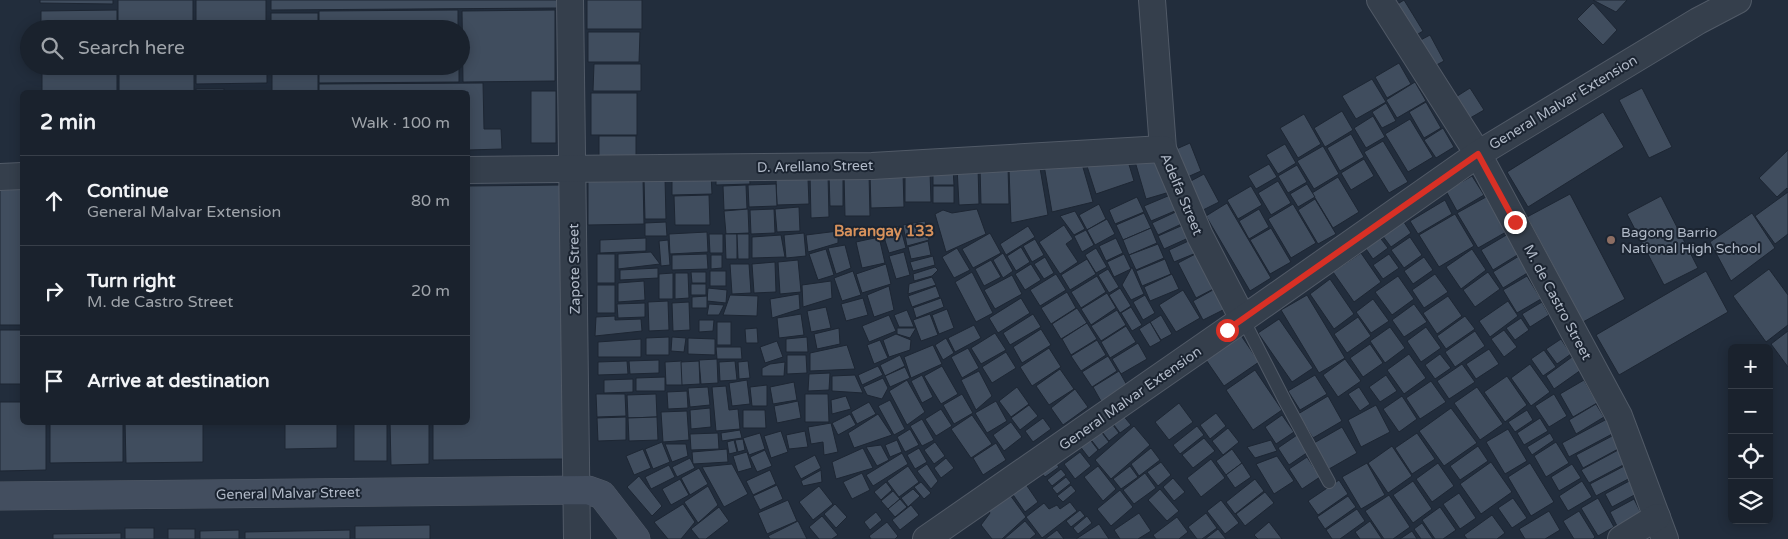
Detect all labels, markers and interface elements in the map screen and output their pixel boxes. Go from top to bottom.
search box [20,20,470,75]
icon: search [38,34,66,62]
text: Search here [78,37,185,59]
street label: General Malvar Extension [1486,51,1640,153]
text: 2 min [40,110,96,135]
text: Walk · 100 m [351,113,450,133]
street label: Adelfa Street [1157,151,1207,238]
street label: D. Arellano Street [757,157,874,176]
text: Continue [87,180,169,202]
icon: ahead [40,187,68,215]
text: 80 m [411,191,450,211]
text: General Malvar Extension [87,202,281,222]
route end [1504,211,1527,234]
district label: Barangay 133 [834,222,934,241]
street label: Zapote Street [565,223,584,315]
place label: Bagong Barrio National High School [1621,224,1761,257]
marker: Bagong Barrio National High School [1605,234,1617,246]
street label: M. de Castro Street [1520,242,1595,363]
text: Turn right [87,270,175,292]
icon: right [40,277,68,305]
text: 20 m [411,281,450,301]
text: M. de Castro Street [87,292,233,312]
route start [1216,319,1239,342]
street label: General Malvar Extension [1056,343,1205,454]
map controls [1728,344,1773,524]
button: + [1728,344,1773,389]
icon: arrive [40,367,68,395]
text: Arrive at destination [87,370,270,392]
button: − [1728,389,1773,434]
button: locate [1728,434,1773,479]
button: layers [1728,479,1773,524]
street label: General Malvar Street [216,484,361,503]

